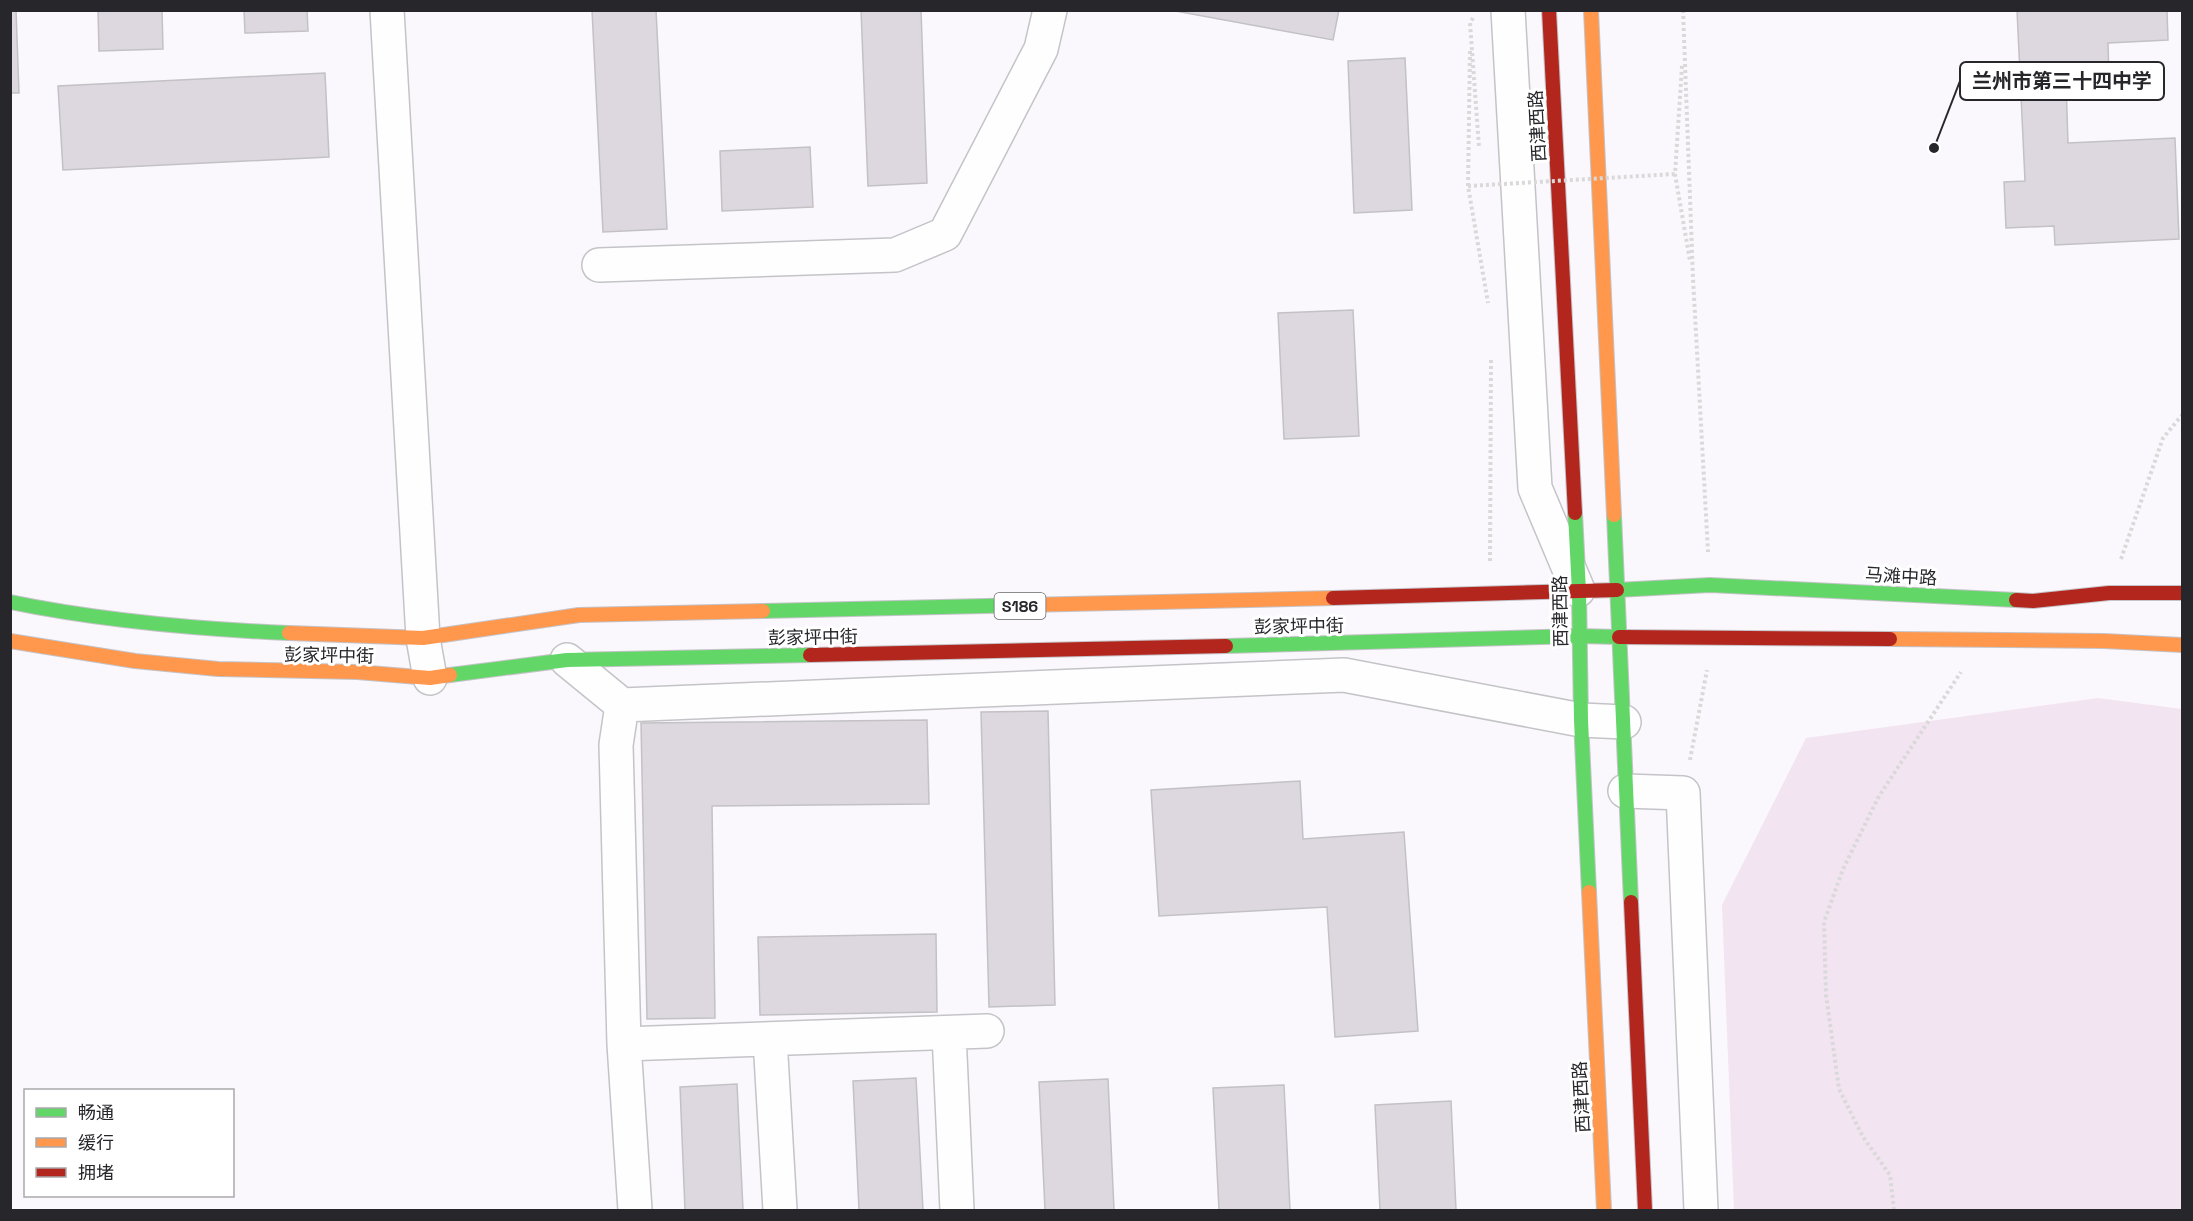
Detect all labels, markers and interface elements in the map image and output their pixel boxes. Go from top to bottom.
callout: 兰州市第三十四中学 [1960,62,2164,100]
text: 兰州市第三十四中学 [1972,68,2152,94]
street label: 西津西路 [1524,89,1550,163]
street label: 马滩中路 [1864,563,1938,589]
street label: 西津西路 [1548,575,1572,647]
road number: S186 [994,593,1046,619]
street label: 彭家坪中街 [1254,614,1344,638]
street label: 彭家坪中街 [768,625,858,649]
street label: 彭家坪中街 [284,643,374,667]
street label: 西津西路 [1568,1060,1594,1134]
legend [24,1089,234,1197]
text: 畅通 [78,1101,114,1124]
text: 缓行 [78,1131,114,1154]
text: 拥堵 [78,1161,114,1184]

